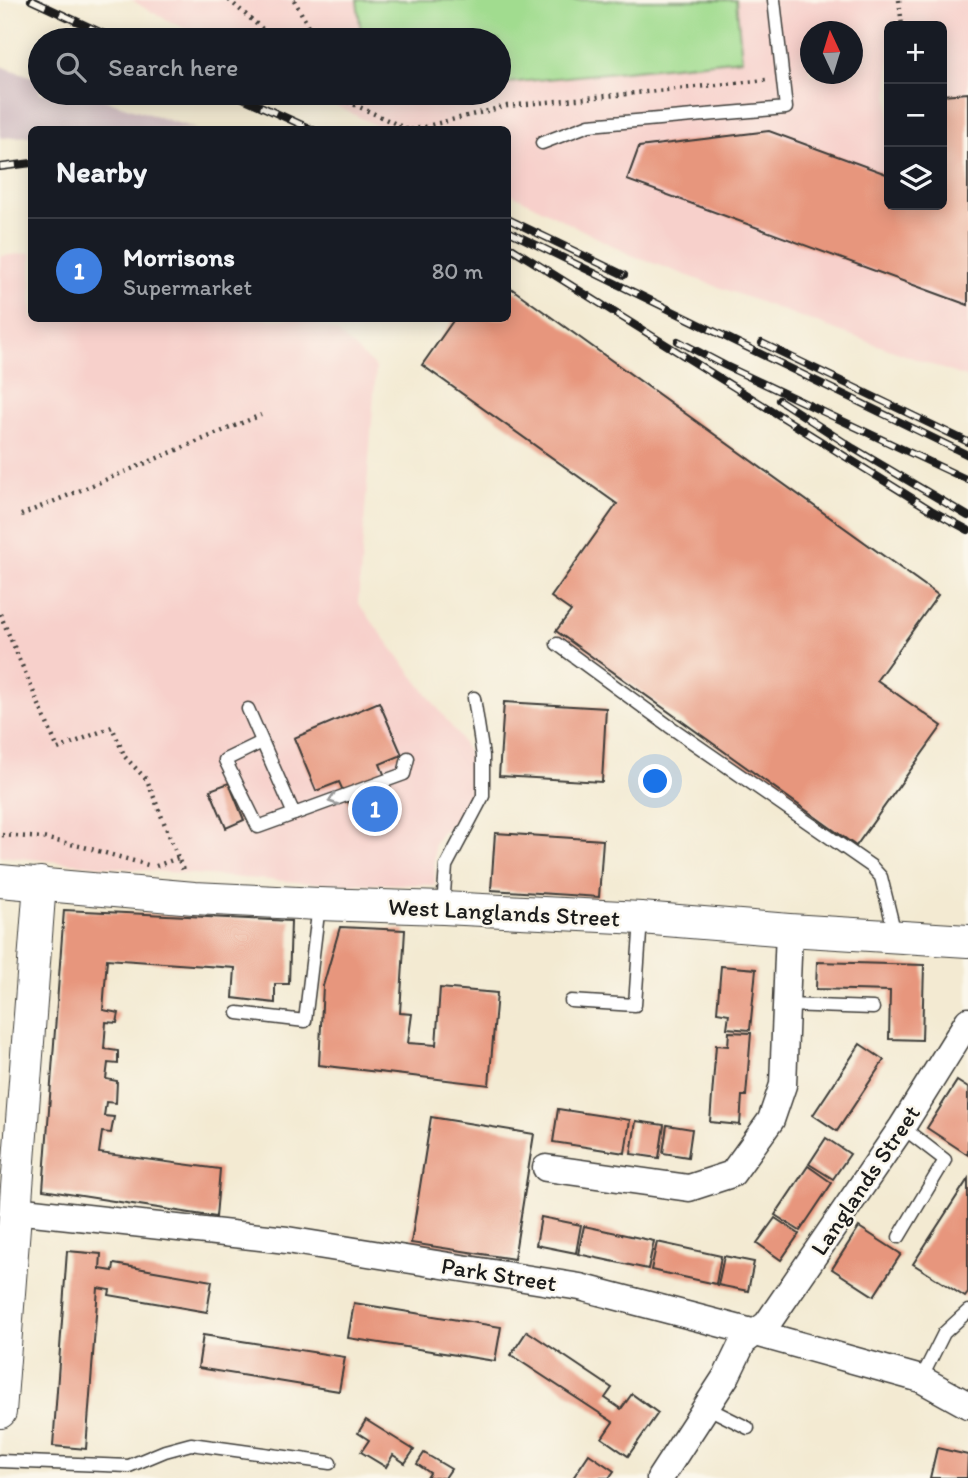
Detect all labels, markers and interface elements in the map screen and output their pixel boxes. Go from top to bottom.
north arrow [800,21,863,84]
map controls [884,21,947,210]
button: + [884,21,947,84]
search box [28,28,511,105]
icon: search [52,48,90,86]
text: Search here [108,51,238,83]
button: − [884,84,947,147]
button: layers [884,147,947,210]
text: Nearby [56,153,147,190]
text: Morrisons [123,241,235,273]
text: 1 [74,257,84,285]
text: 80 m [432,257,483,285]
text: Supermarket [123,273,252,301]
your location [638,764,672,798]
pin: 1 [352,783,398,835]
one-way arrow [327,792,339,806]
street label: West Langlands Street [387,891,621,933]
street label: Langlands Street [804,1099,926,1261]
street label: Park Street [439,1251,559,1297]

